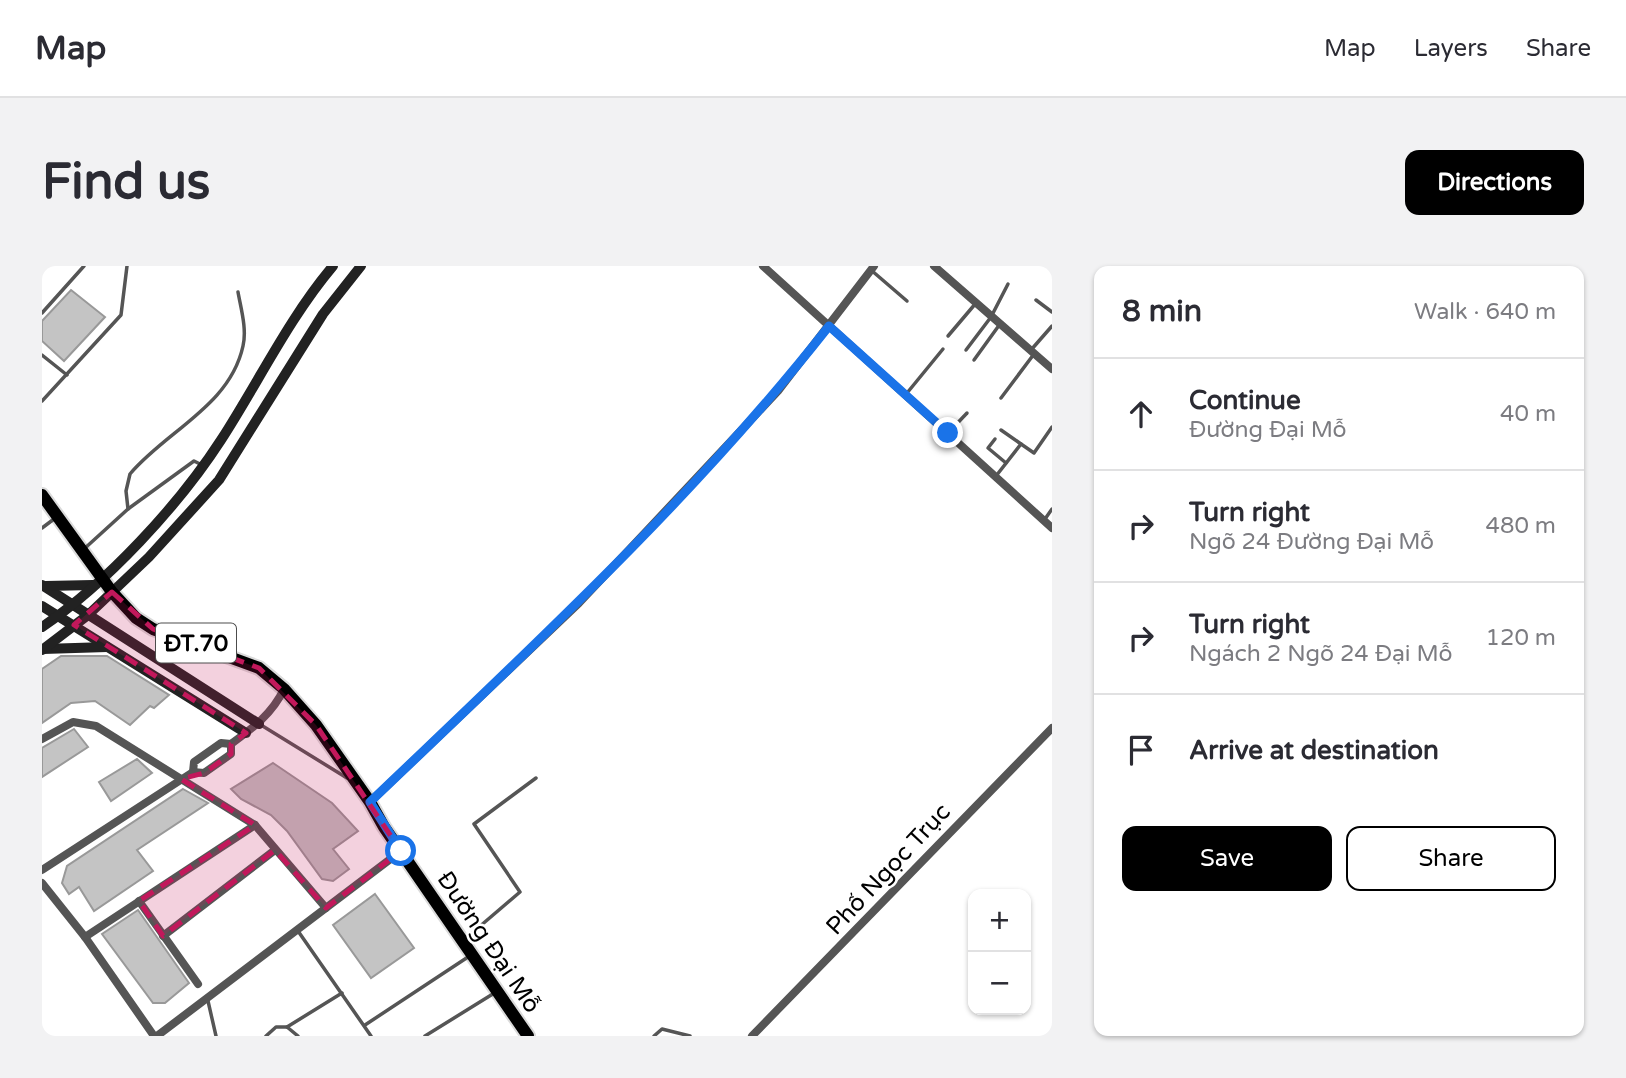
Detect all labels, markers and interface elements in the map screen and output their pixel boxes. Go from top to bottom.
text: Map [35,29,106,68]
text: Map [1324,34,1376,63]
text: Layers [1414,34,1488,63]
text: Share [1526,34,1591,63]
button: Directions [1405,150,1584,215]
text: Find us [42,153,210,212]
text: 8 min [1122,293,1202,330]
text: Walk · 640 m [1414,298,1556,326]
text: Continue [1189,385,1301,416]
icon: ahead [1122,395,1160,433]
text: 40 m [1500,400,1556,428]
text: Đường Đại Mỗ [1189,416,1347,444]
route end [932,417,963,448]
text: Turn right [1189,497,1310,528]
icon: right [1122,507,1160,545]
text: 480 m [1486,512,1556,540]
text: Ngõ 24 Đường Đại Mỗ [1189,528,1434,556]
text: Turn right [1189,609,1310,640]
icon: right [1122,619,1160,657]
road number: ĐT.70 [156,624,236,662]
text: 120 m [1486,624,1556,652]
text: Ngách 2 Ngõ 24 Đại Mỗ [1189,640,1452,668]
icon: arrive [1122,731,1160,769]
text: Arrive at destination [1189,735,1439,766]
street label: Phố Ngọc Trục [820,798,957,941]
button: Save [1122,826,1332,891]
button: Share [1346,826,1556,891]
route start [385,835,416,866]
street label: Đường Đại Mỗ [431,866,547,1019]
map controls [968,889,1031,1015]
button: + [968,889,1031,952]
button: − [968,952,1031,1015]

